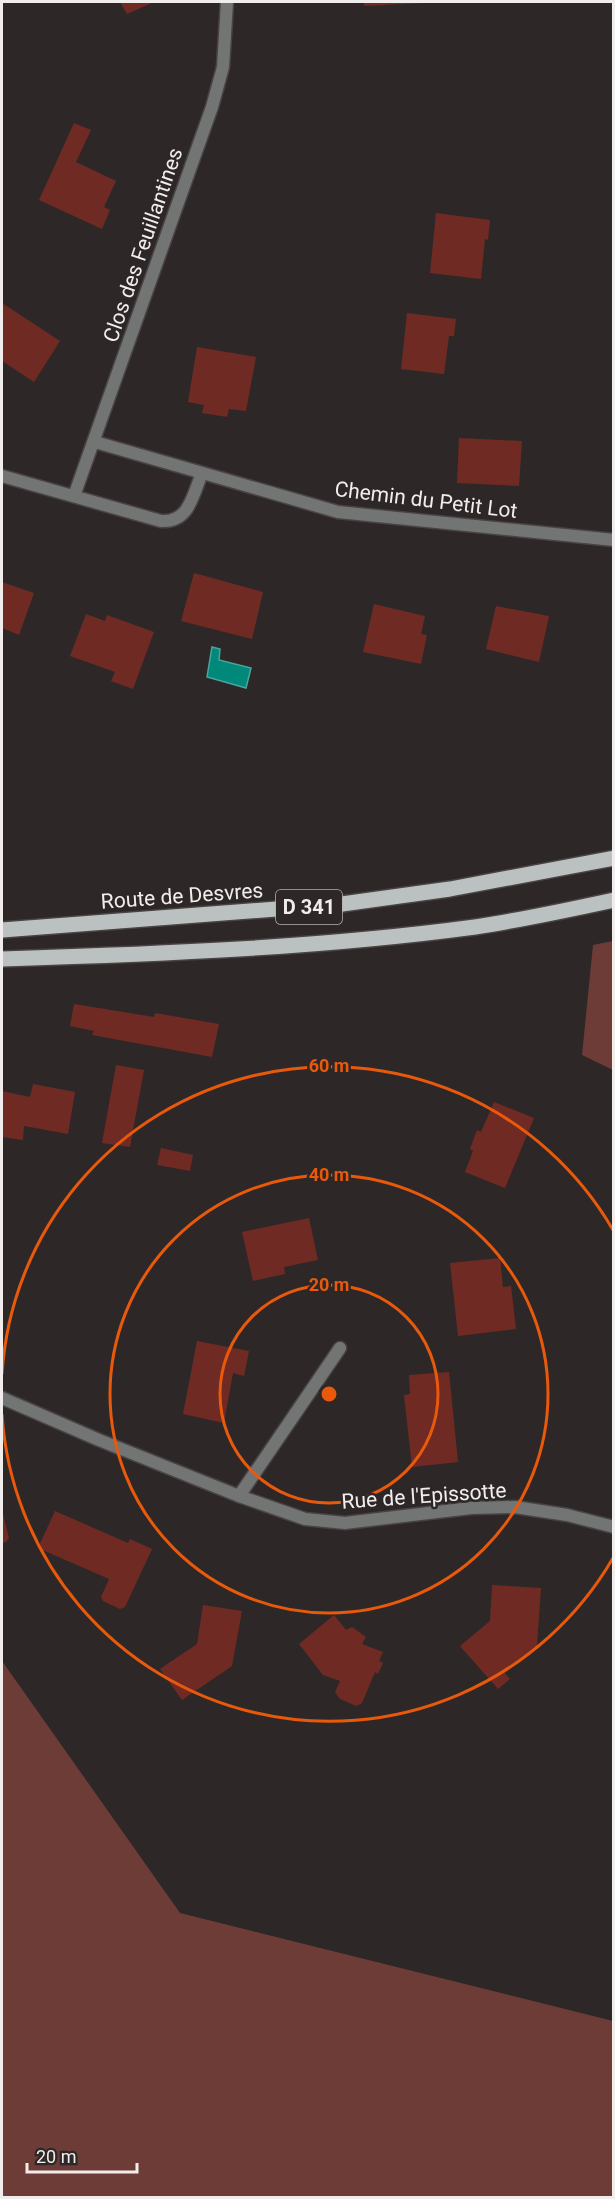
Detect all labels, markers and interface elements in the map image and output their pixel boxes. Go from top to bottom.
street label: Clos des Feuillantines [98,145,188,345]
street label: Chemin du Petit Lot [333,477,519,523]
street label: Route de Desvres [100,878,264,914]
road number: D 341 [276,890,342,924]
text: 60 m [309,1055,349,1076]
text: 40 m [309,1164,349,1185]
text: 20 m [309,1274,349,1295]
centre of rings [319,1384,339,1404]
street label: Rue de l'Epissotte [341,1478,507,1514]
scale bar [27,2136,136,2174]
text: 20 m [36,2146,76,2167]

